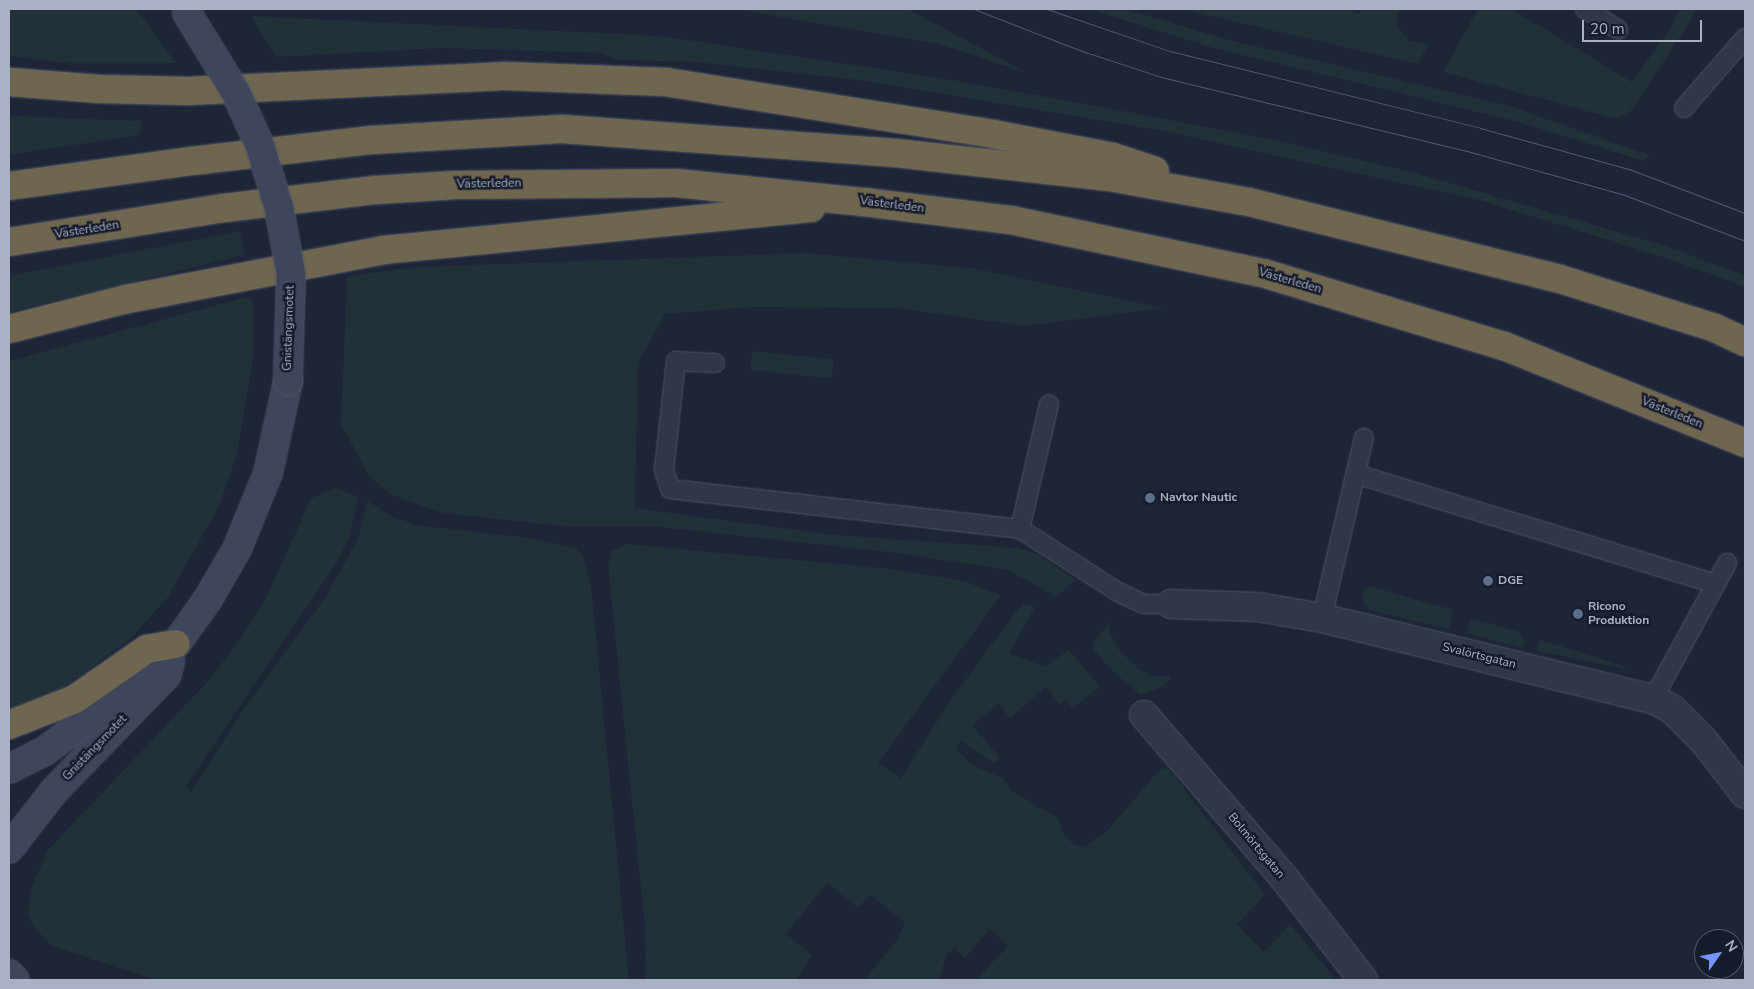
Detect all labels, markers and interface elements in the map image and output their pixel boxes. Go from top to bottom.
scale bar [1584,10,1704,42]
text: 20 m [1590,19,1625,39]
street label: Västerleden [457,176,521,192]
street label: Västerleden [859,194,925,216]
street label: Västerleden [54,218,120,242]
street label: Västerleden [1257,265,1323,297]
street label: Gnistängsmotet [280,285,298,371]
street label: Västerleden [1639,394,1705,432]
place label: Navtor Nautic [1160,491,1237,505]
marker: Navtor Nautic [1144,492,1156,504]
place label: DGE [1498,574,1523,588]
marker: DGE [1482,575,1494,587]
place label: Ricono Produktion [1588,600,1649,628]
marker: Ricono Produktion [1572,608,1584,620]
street label: Svalörtsgatan [1441,640,1517,672]
street label: Gnistängsmotet [60,712,130,784]
street label: Bolmörtsgatan [1225,810,1287,882]
north arrow [1694,929,1744,979]
text: N [1720,937,1742,956]

